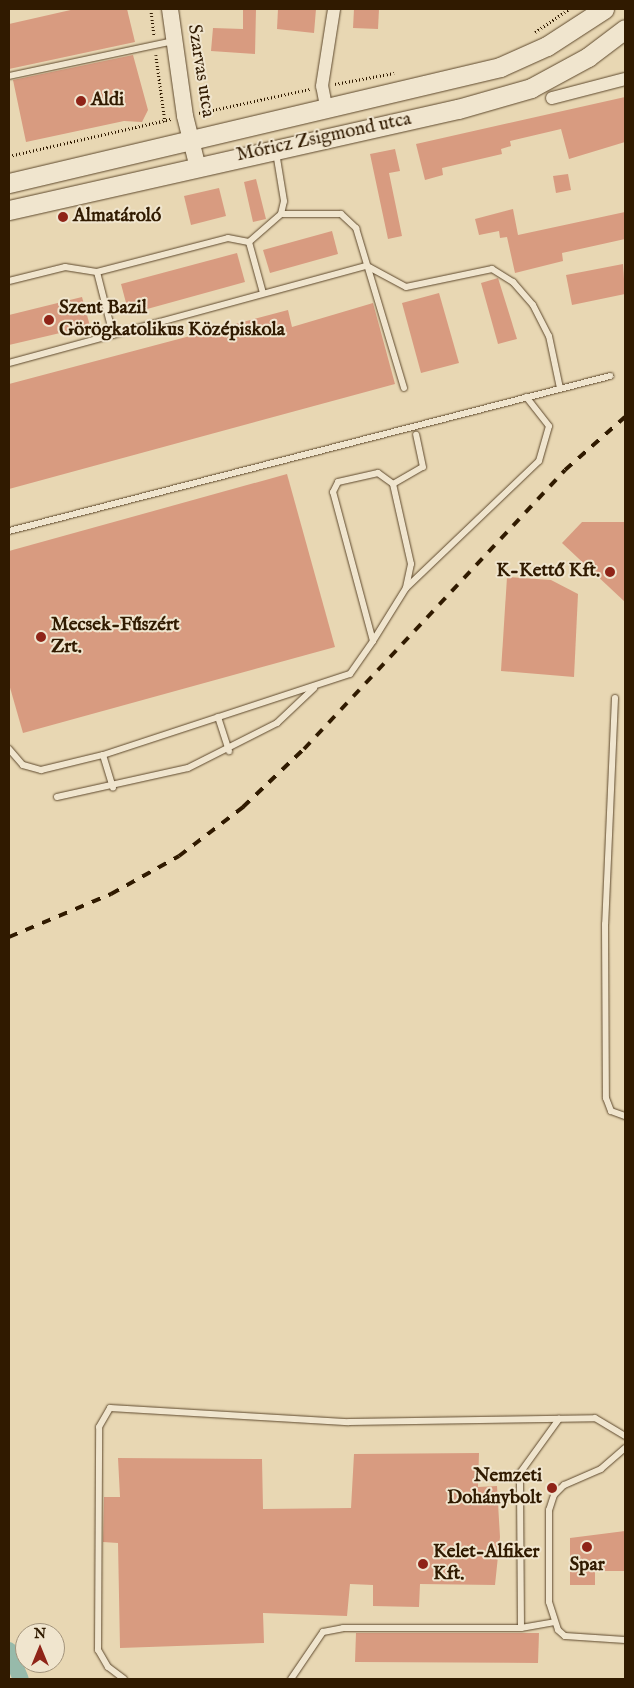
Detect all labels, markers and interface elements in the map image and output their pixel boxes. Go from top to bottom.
street label: Szarvas utca [181,23,219,119]
place label: Aldi [91,90,124,112]
marker: Aldi [75,95,87,107]
street label: Móricz Zsigmond utca [234,108,414,168]
place label: Almatároló [73,206,161,228]
marker: Almatároló [57,211,69,223]
place label: Szent Bazil Görögkatolikus Középiskola [59,298,285,342]
marker: Szent Bazil Görögkatolikus Középiskola [43,314,55,326]
place label: K-Kettő Kft. [496,561,600,583]
marker: K-Kettő Kft. [604,566,616,578]
place label: Mecsek-Fűszért Zrt. [51,615,179,659]
marker: Mecsek-Fűszért Zrt. [35,631,47,643]
place label: Nemzeti Dohánybolt [447,1466,542,1510]
marker: Nemzeti Dohánybolt [546,1482,558,1494]
marker: Spar [581,1541,593,1553]
place label: Kelet-Alfiker Kft. [433,1542,539,1586]
place label: Spar [569,1555,605,1577]
marker: Kelet-Alfiker Kft. [417,1558,429,1570]
north arrow [15,1623,65,1673]
text: N [34,1625,46,1643]

